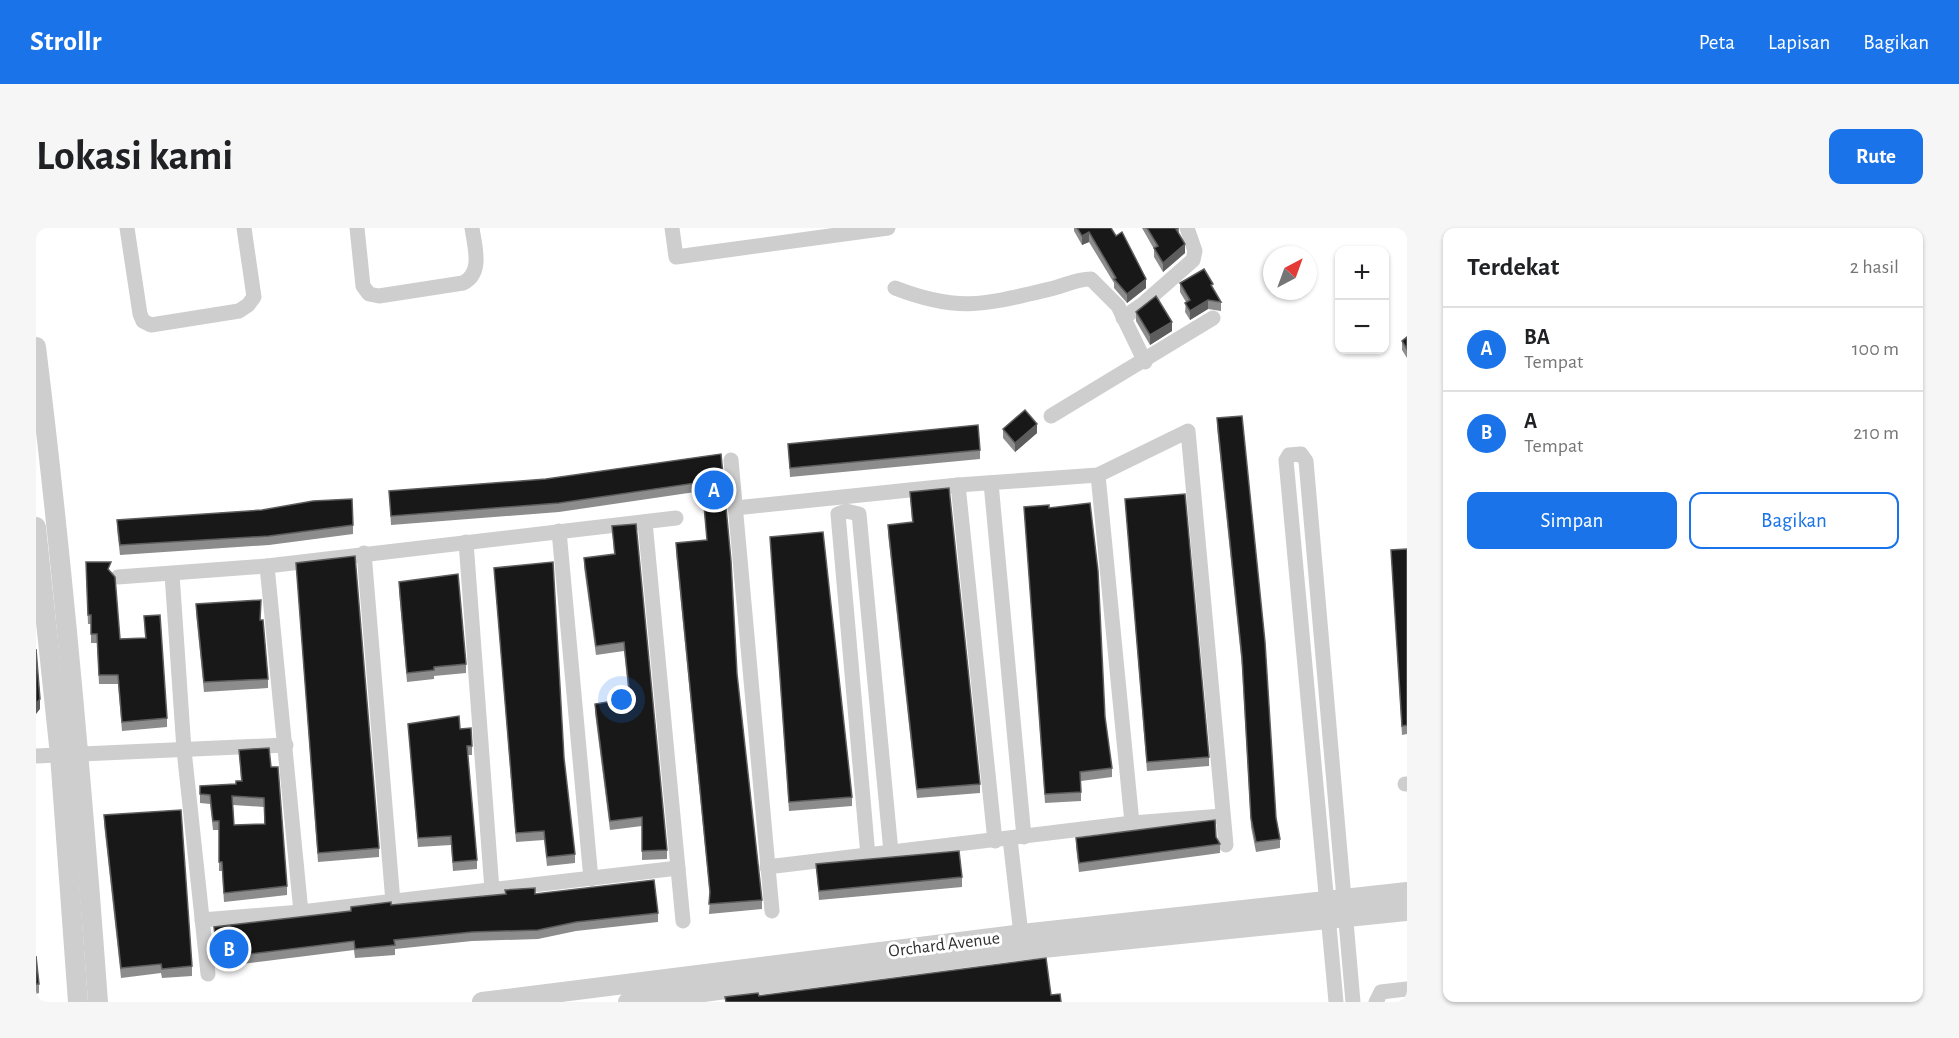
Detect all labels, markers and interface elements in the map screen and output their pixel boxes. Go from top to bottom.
text: Strollr [30,28,101,56]
text: Peta [1699,32,1735,53]
text: Lapisan [1768,32,1830,53]
text: Bagikan [1863,32,1929,53]
button: Rute [1829,129,1923,184]
text: Lokasi kami [36,135,233,177]
north arrow [1263,246,1317,300]
map controls [1335,246,1389,354]
button: + [1335,246,1389,300]
text: Terdekat [1467,254,1559,280]
text: 2 hasil [1850,257,1899,277]
button: − [1335,300,1389,354]
text: BA [1524,326,1550,348]
text: A [1481,339,1493,359]
text: 100 m [1852,339,1899,359]
text: Tempat [1524,352,1584,372]
text: A [1524,410,1537,432]
text: B [1481,423,1492,443]
text: 210 m [1853,423,1899,443]
text: Tempat [1524,436,1584,456]
pin: A [694,468,734,512]
button: Simpan [1467,492,1677,549]
button: Bagikan [1689,492,1899,549]
your location [607,685,636,714]
pin: B [210,926,248,972]
street label: Orchard Avenue [887,929,1001,961]

